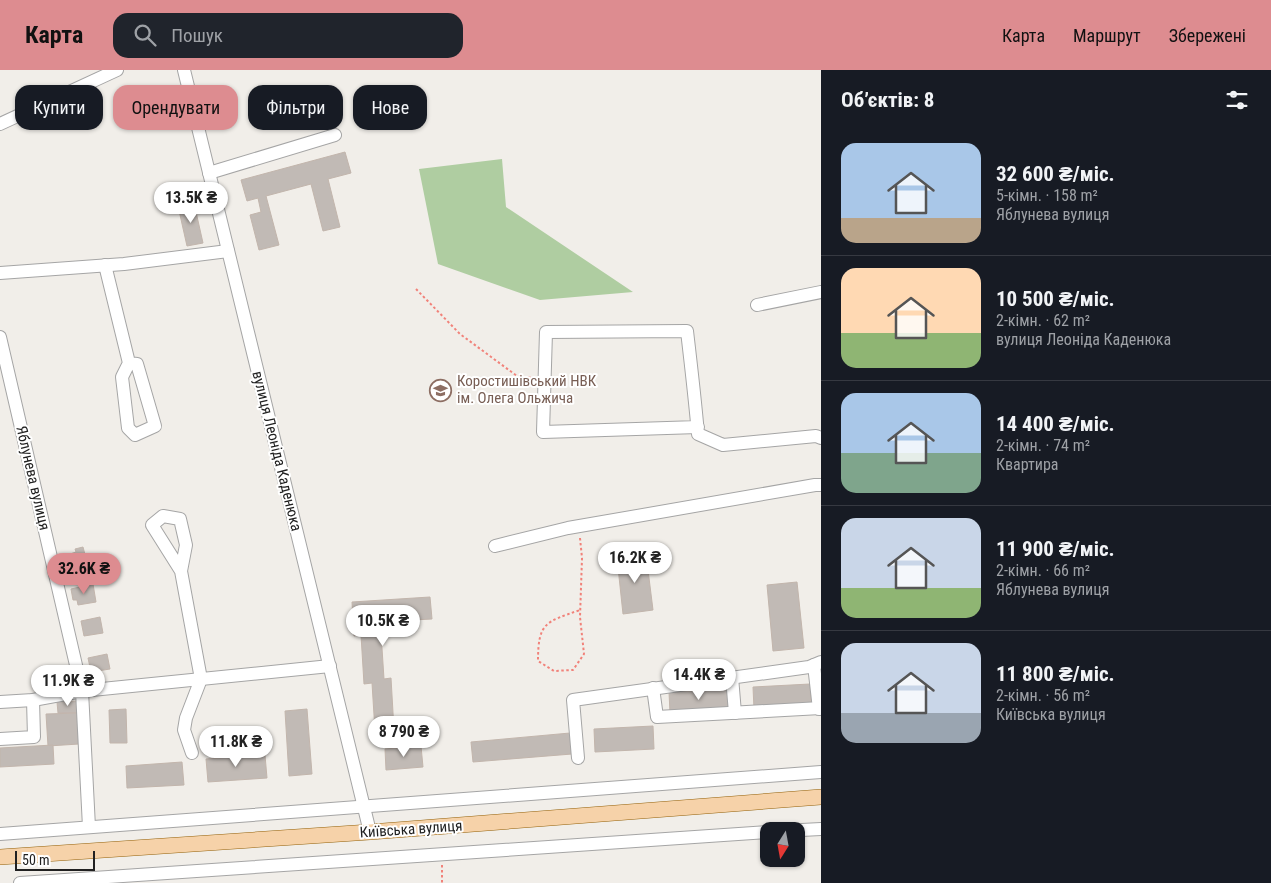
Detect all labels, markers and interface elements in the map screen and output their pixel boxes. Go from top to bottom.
search box [113,13,463,58]
text: Карта [25,21,83,49]
icon: search [131,21,159,49]
text: Пошук [171,24,223,47]
text: Карта [1002,25,1045,46]
text: Маршрут [1073,25,1141,46]
text: Збережені [1169,25,1246,46]
chip: Купити [15,85,103,130]
chip: Орендувати [113,85,238,130]
chip: Фільтри [248,85,343,130]
chip: Нове [353,85,427,130]
icon: filters [1223,86,1251,114]
text: Об’єктів: 8 [841,88,934,112]
text: 32 600 ₴/міс. [996,162,1115,186]
icon: home [881,163,941,223]
pin: 13.5K ₴ [145,182,237,224]
text: 5-кімн. · 158 m² [996,186,1098,205]
text: 13.5K ₴ [165,188,217,207]
text: Яблунева вулиця [996,205,1109,224]
text: 10 500 ₴/міс. [996,287,1115,311]
icon: home [881,288,941,348]
text: 2-кімн. · 62 m² [996,311,1090,330]
text: вулиця Леоніда Каденюка [996,330,1171,349]
street label: вулиця Леоніда Каденюка [248,369,306,533]
place label: Коростишівський НВК ім. Олега Ольжича [457,372,597,407]
school or university icon: Коростишівський НВК ім. Олега Ольжича [429,378,453,402]
text: 14 400 ₴/міс. [996,412,1115,436]
icon: home [881,413,941,473]
street label: Яблунева вулиця [12,424,54,532]
text: 2-кімн. · 74 m² [996,436,1090,455]
text: Квартира [996,455,1058,474]
text: 11 900 ₴/міс. [996,537,1115,561]
icon: home [881,538,941,598]
pin: 16.2K ₴ [589,542,681,584]
text: 16.2K ₴ [609,548,661,567]
pin: 32.6K ₴ [38,552,130,595]
text: 32.6K ₴ [58,559,110,578]
text: 2-кімн. · 66 m² [996,561,1090,580]
text: Яблунева вулиця [996,580,1109,599]
pin: 10.5K ₴ [337,604,429,647]
text: 10.5K ₴ [357,611,409,630]
pin: 14.4K ₴ [653,658,745,701]
text: 11 800 ₴/міс. [996,662,1115,686]
icon: home [881,663,941,723]
pin: 11.9K ₴ [22,664,114,707]
text: 14.4K ₴ [673,665,725,684]
text: 11.9K ₴ [42,671,94,690]
text: 2-кімн. · 56 m² [996,686,1090,705]
text: Київська вулиця [996,705,1106,724]
pin: 8 790 ₴ [358,716,450,758]
text: 8 790 ₴ [379,722,429,741]
pin: 11.8K ₴ [190,726,282,768]
text: 11.8K ₴ [210,732,262,751]
street label: Київська вулиця [359,816,463,842]
north arrow [760,822,805,868]
map controls [760,822,805,867]
scale bar [15,848,95,871]
text: 50 m [22,852,50,868]

